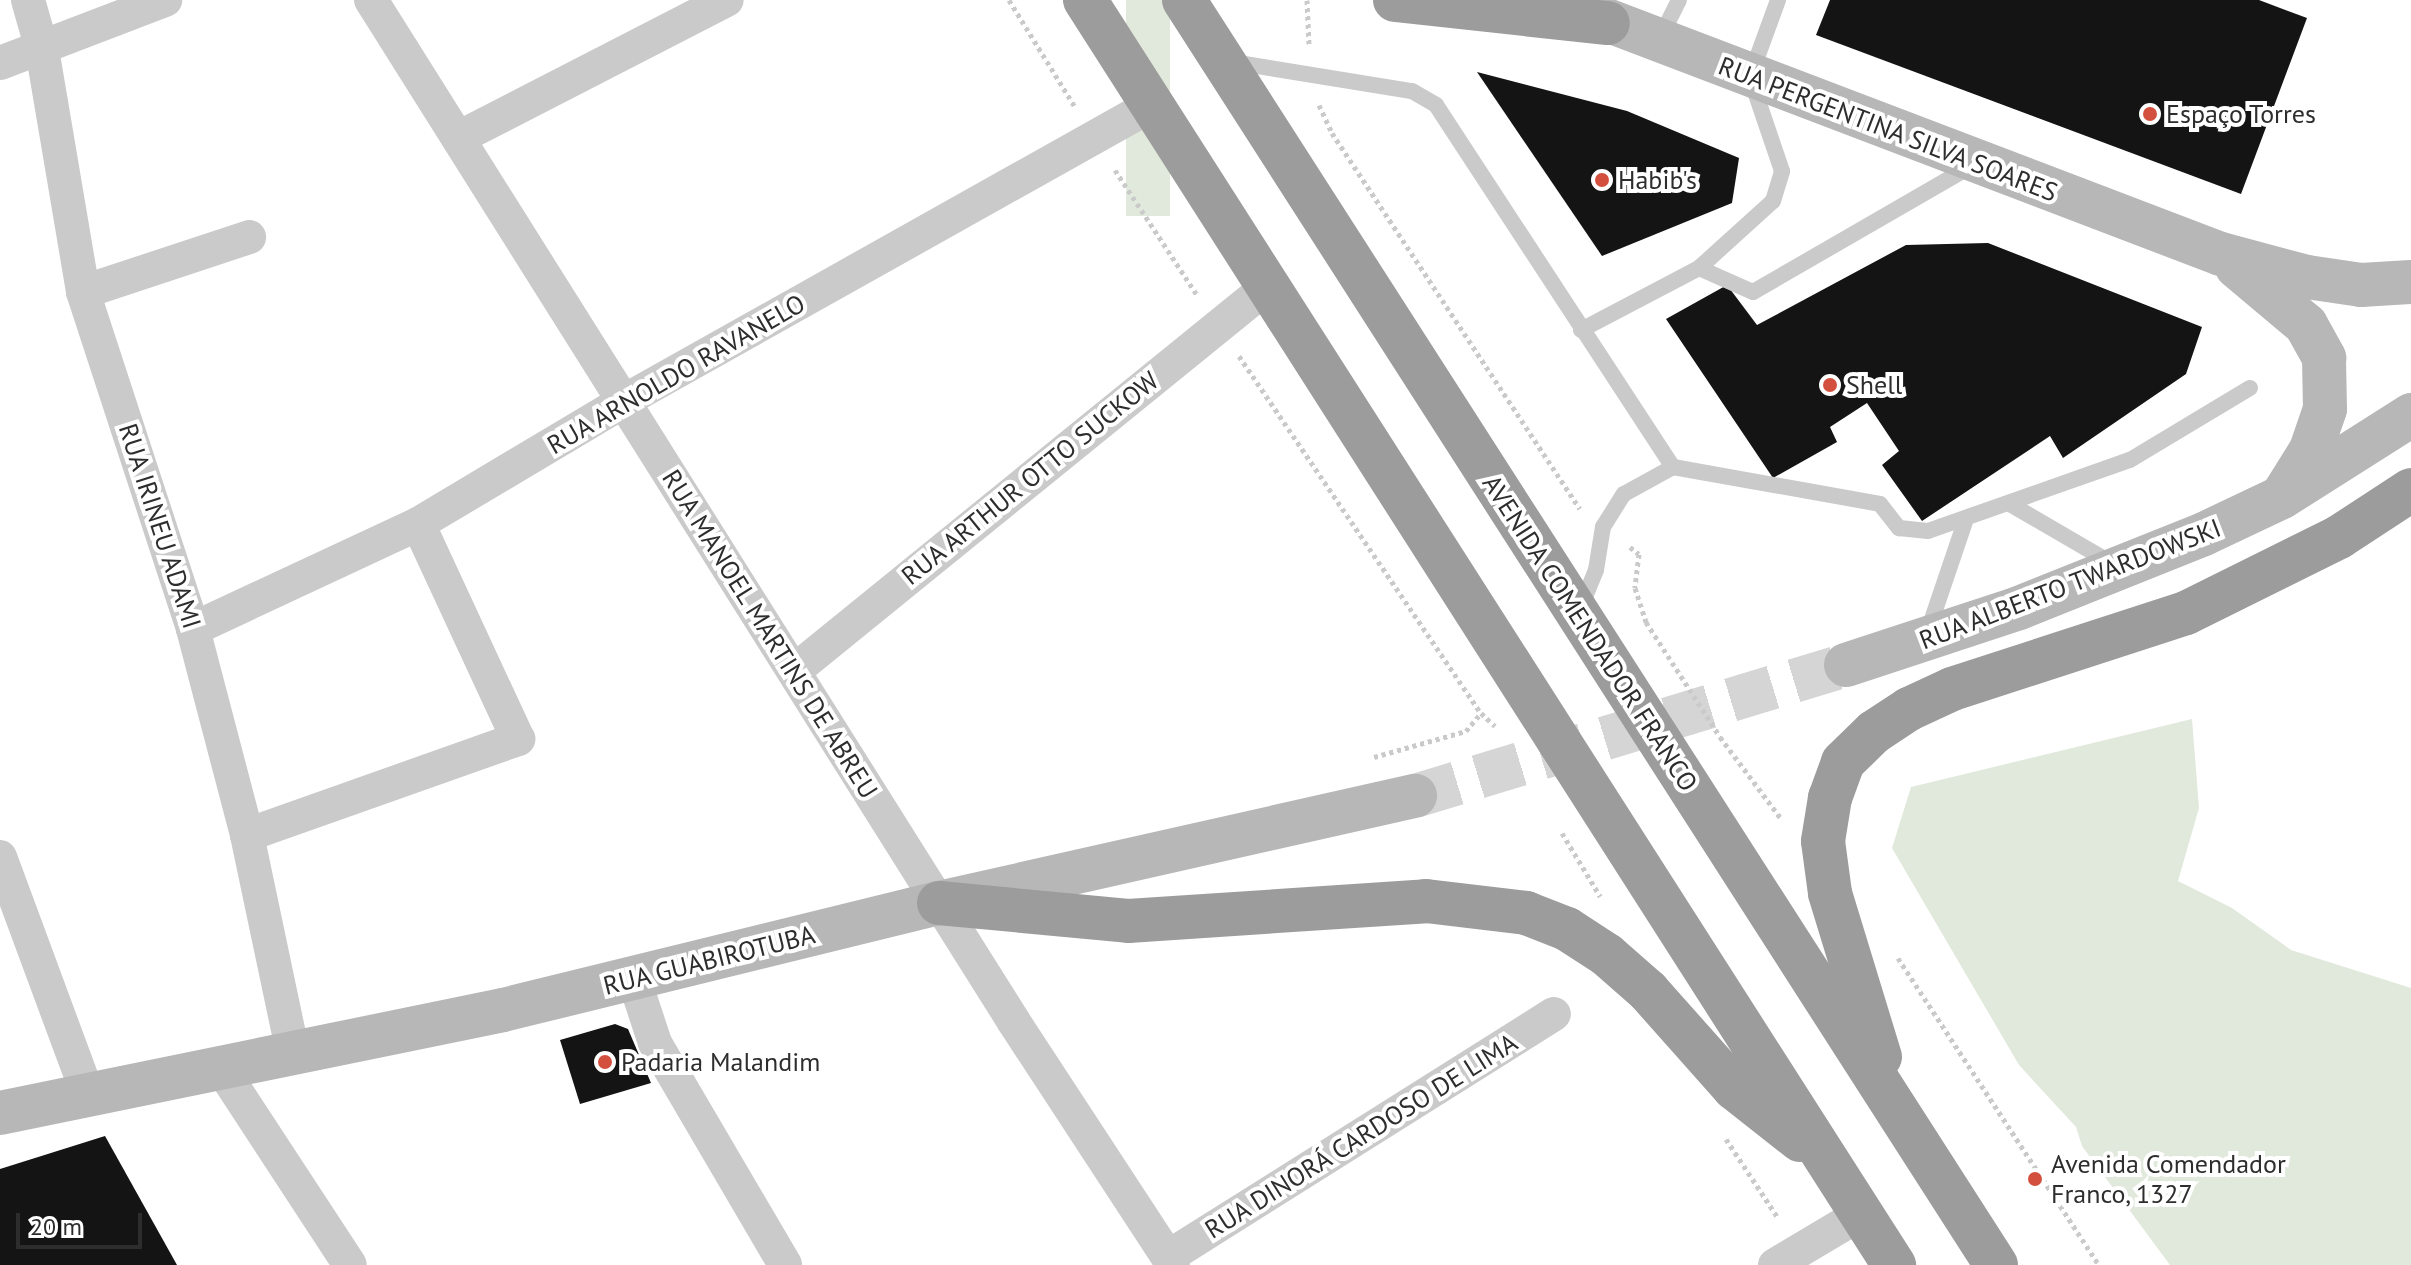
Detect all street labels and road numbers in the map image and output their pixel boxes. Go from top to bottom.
street label: RUA PERGENTINA SILVA SOARES [1713,49,2063,209]
street label: RUA ARNOLDO RAVANELO [541,287,811,461]
street label: RUA ARTHUR OTTO SUCKOW [895,364,1165,592]
street label: RUA IRINEU ADAMI [112,419,208,633]
street label: RUA MANOEL MARTINS DE ABREU [655,463,885,805]
street label: AVENIDA COMENDADOR FRANCO [1476,469,1704,797]
street label: RUA ALBERTO TWARDOWSKI [1914,512,2226,656]
street label: RUA GUABIROTUBA [599,918,819,1002]
street label: RUA DINORÁ CARDOSO DE LIMA [1198,1026,1524,1246]

